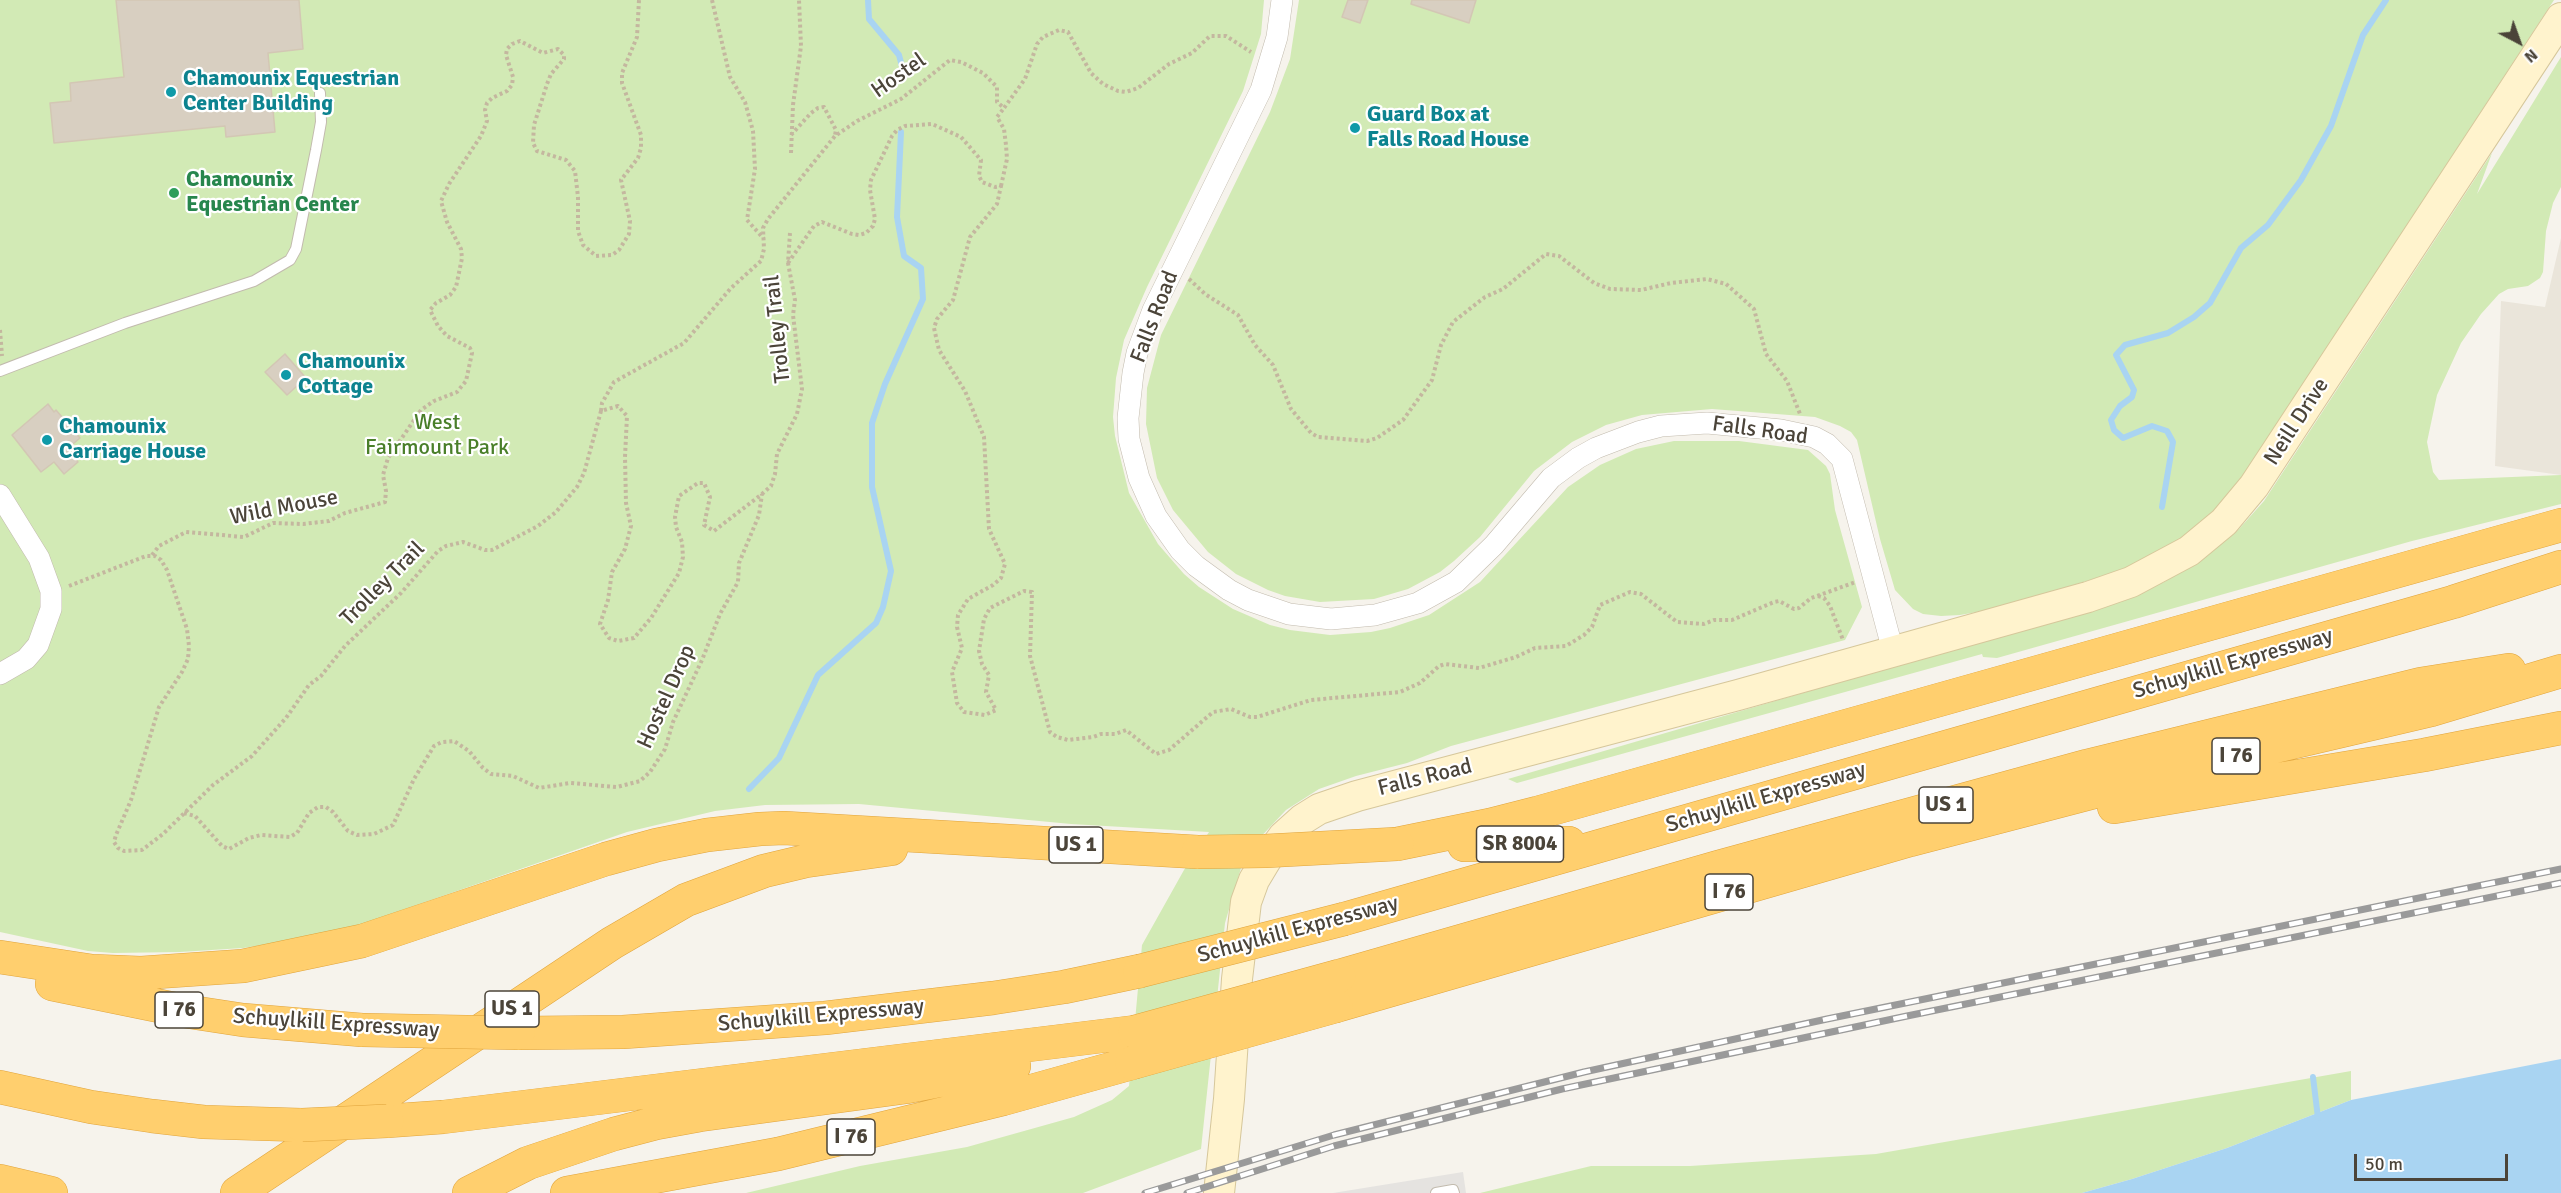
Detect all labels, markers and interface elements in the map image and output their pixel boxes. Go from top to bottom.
north arrow [2489,12,2549,72]
text: N [2520,44,2542,67]
street label: Hostel [866,48,932,104]
place label: Chamounix Equestrian Center Building [183,66,399,118]
marker: Chamounix Equestrian Center Building [164,85,178,99]
place label: Guard Box at Falls Road House [1367,102,1529,154]
marker: Guard Box at Falls Road House [1348,121,1362,135]
place label: Chamounix Equestrian Center [186,167,359,218]
marker: Chamounix Equestrian Center [167,186,181,200]
street label: Falls Road [1125,267,1185,367]
street label: Trolley Trail [759,274,797,384]
place label: Chamounix Cottage [298,349,405,400]
marker: Chamounix Cottage [279,368,293,382]
street label: Neill Drive [2259,373,2335,471]
park label: West Fairmount Park [365,410,509,462]
street label: Falls Road [1711,411,1809,451]
place label: Chamounix Carriage House [59,414,206,466]
marker: Chamounix Carriage House [40,433,54,447]
street label: Wild Mouse [228,485,340,531]
street label: Trolley Trail [335,536,431,632]
street label: Schuylkill Expressway [2130,623,2336,705]
street label: Hostel Drop [632,641,702,753]
road number: I 76 [2212,738,2260,774]
street label: Falls Road [1375,754,1475,802]
street label: Schuylkill Expressway [1663,757,1869,839]
road number: US 1 [1919,787,1973,823]
road number: SR 8004 [1476,826,1564,862]
road number: US 1 [1049,827,1103,863]
road number: I 76 [1705,874,1753,910]
street label: Schuylkill Expressway [1195,890,1401,970]
road number: US 1 [485,991,539,1027]
road number: I 76 [155,992,203,1028]
street label: Schuylkill Expressway [717,994,925,1038]
street label: Schuylkill Expressway [232,1004,440,1044]
road number: I 76 [827,1119,875,1155]
scale bar [2357,1142,2512,1180]
text: 50 m [2365,1153,2403,1175]

